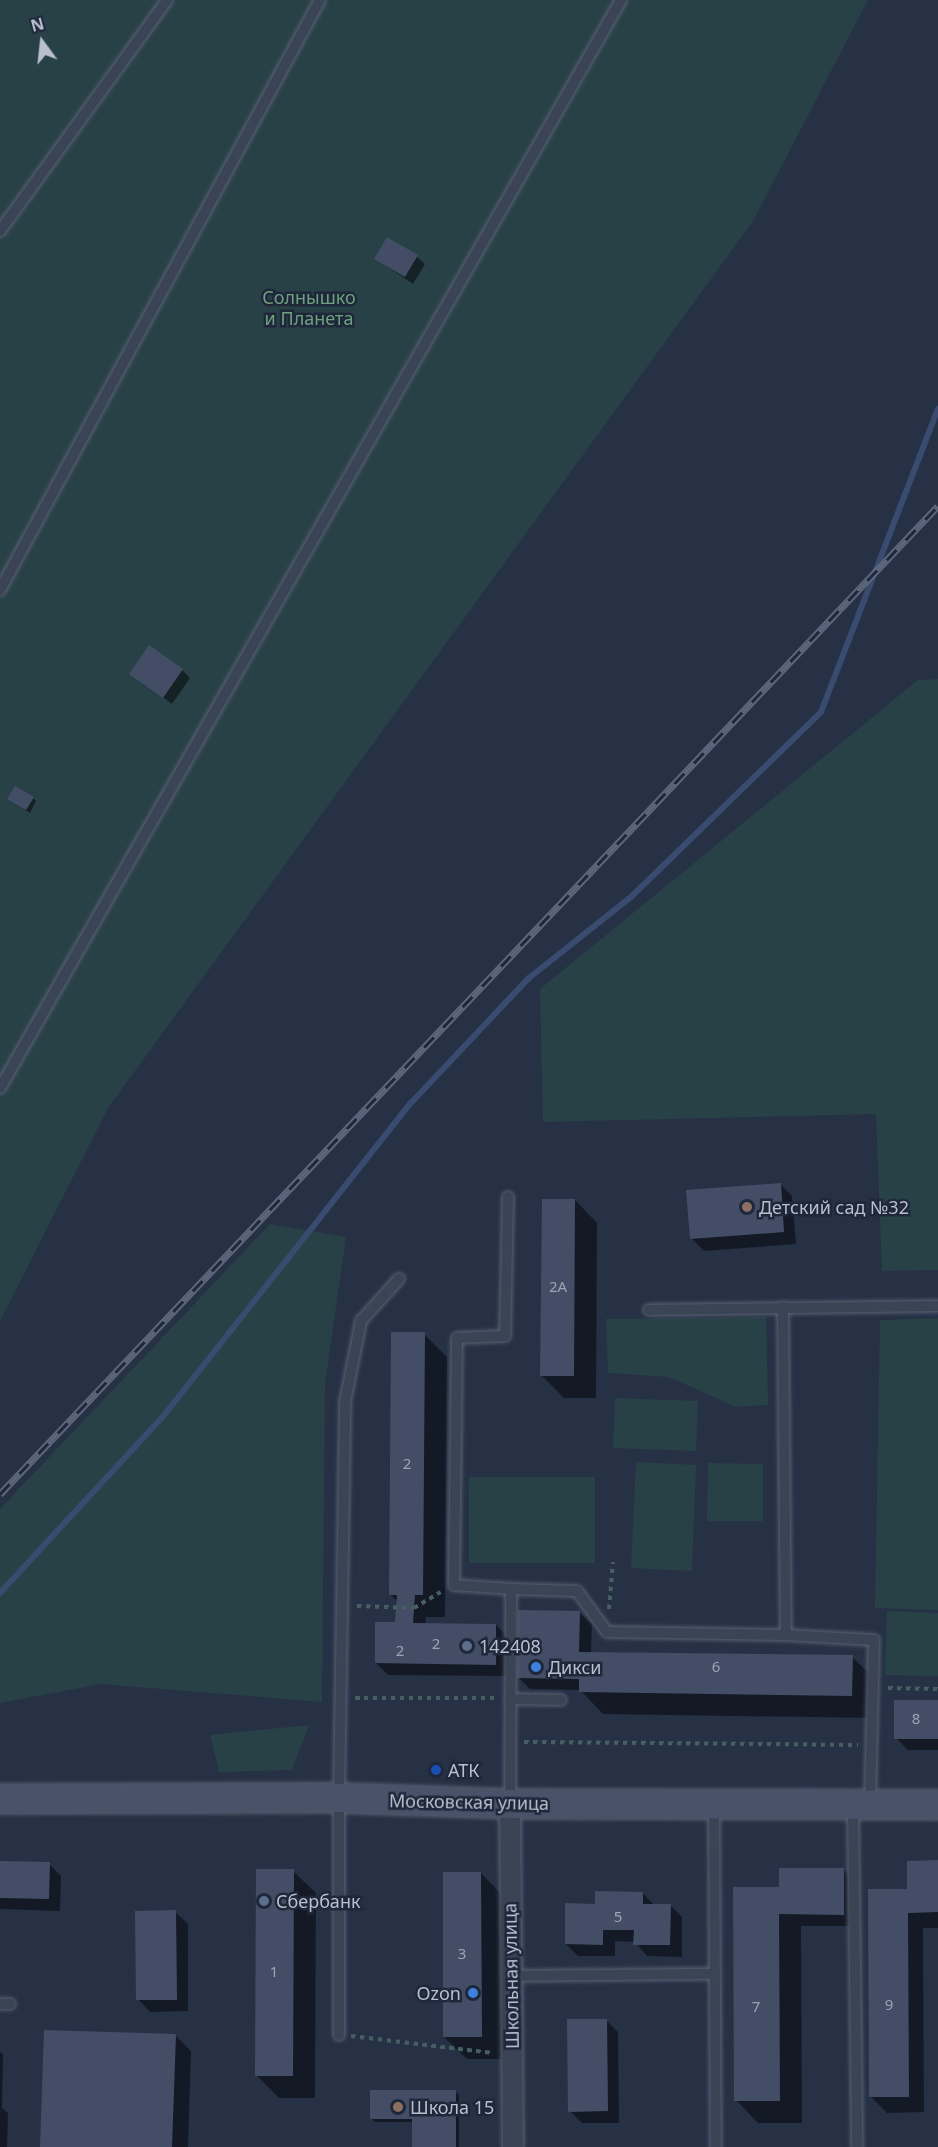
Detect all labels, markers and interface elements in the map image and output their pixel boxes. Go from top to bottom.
north arrow [12,12,72,72]
text: N [28,12,46,37]
park label: Солнышко и Планета [262,287,356,330]
place label: Детский сад №32 [759,1196,909,1218]
marker: Детский сад №32 [740,1200,754,1214]
house number: 2А [549,1278,567,1296]
house number: 2 [403,1455,411,1473]
house number: 2 [432,1635,440,1653]
place label: 142408 [479,1635,541,1657]
marker: 142408 [460,1639,474,1653]
house number: 2 [396,1642,404,1660]
place label: Дикси [548,1656,602,1678]
house number: 6 [712,1658,720,1676]
marker: Дикси [529,1660,543,1674]
house number: 8 [912,1710,920,1728]
place label: АТК [448,1759,479,1781]
marker: АТК [429,1763,443,1777]
street label: Московская улица [389,1790,549,1814]
place label: Сбербанк [276,1890,360,1912]
marker: Сбербанк [257,1894,271,1908]
street label: Школьная улица [499,1903,523,2049]
house number: 5 [614,1908,622,1926]
house number: 3 [458,1945,466,1963]
house number: 1 [270,1963,278,1981]
place label: Ozon [416,1982,461,2004]
marker: Ozon [466,1986,480,2000]
house number: 9 [885,1996,893,2014]
house number: 7 [752,1998,760,2016]
place label: Школа 15 [410,2096,494,2118]
marker: Школа 15 [391,2100,405,2114]

